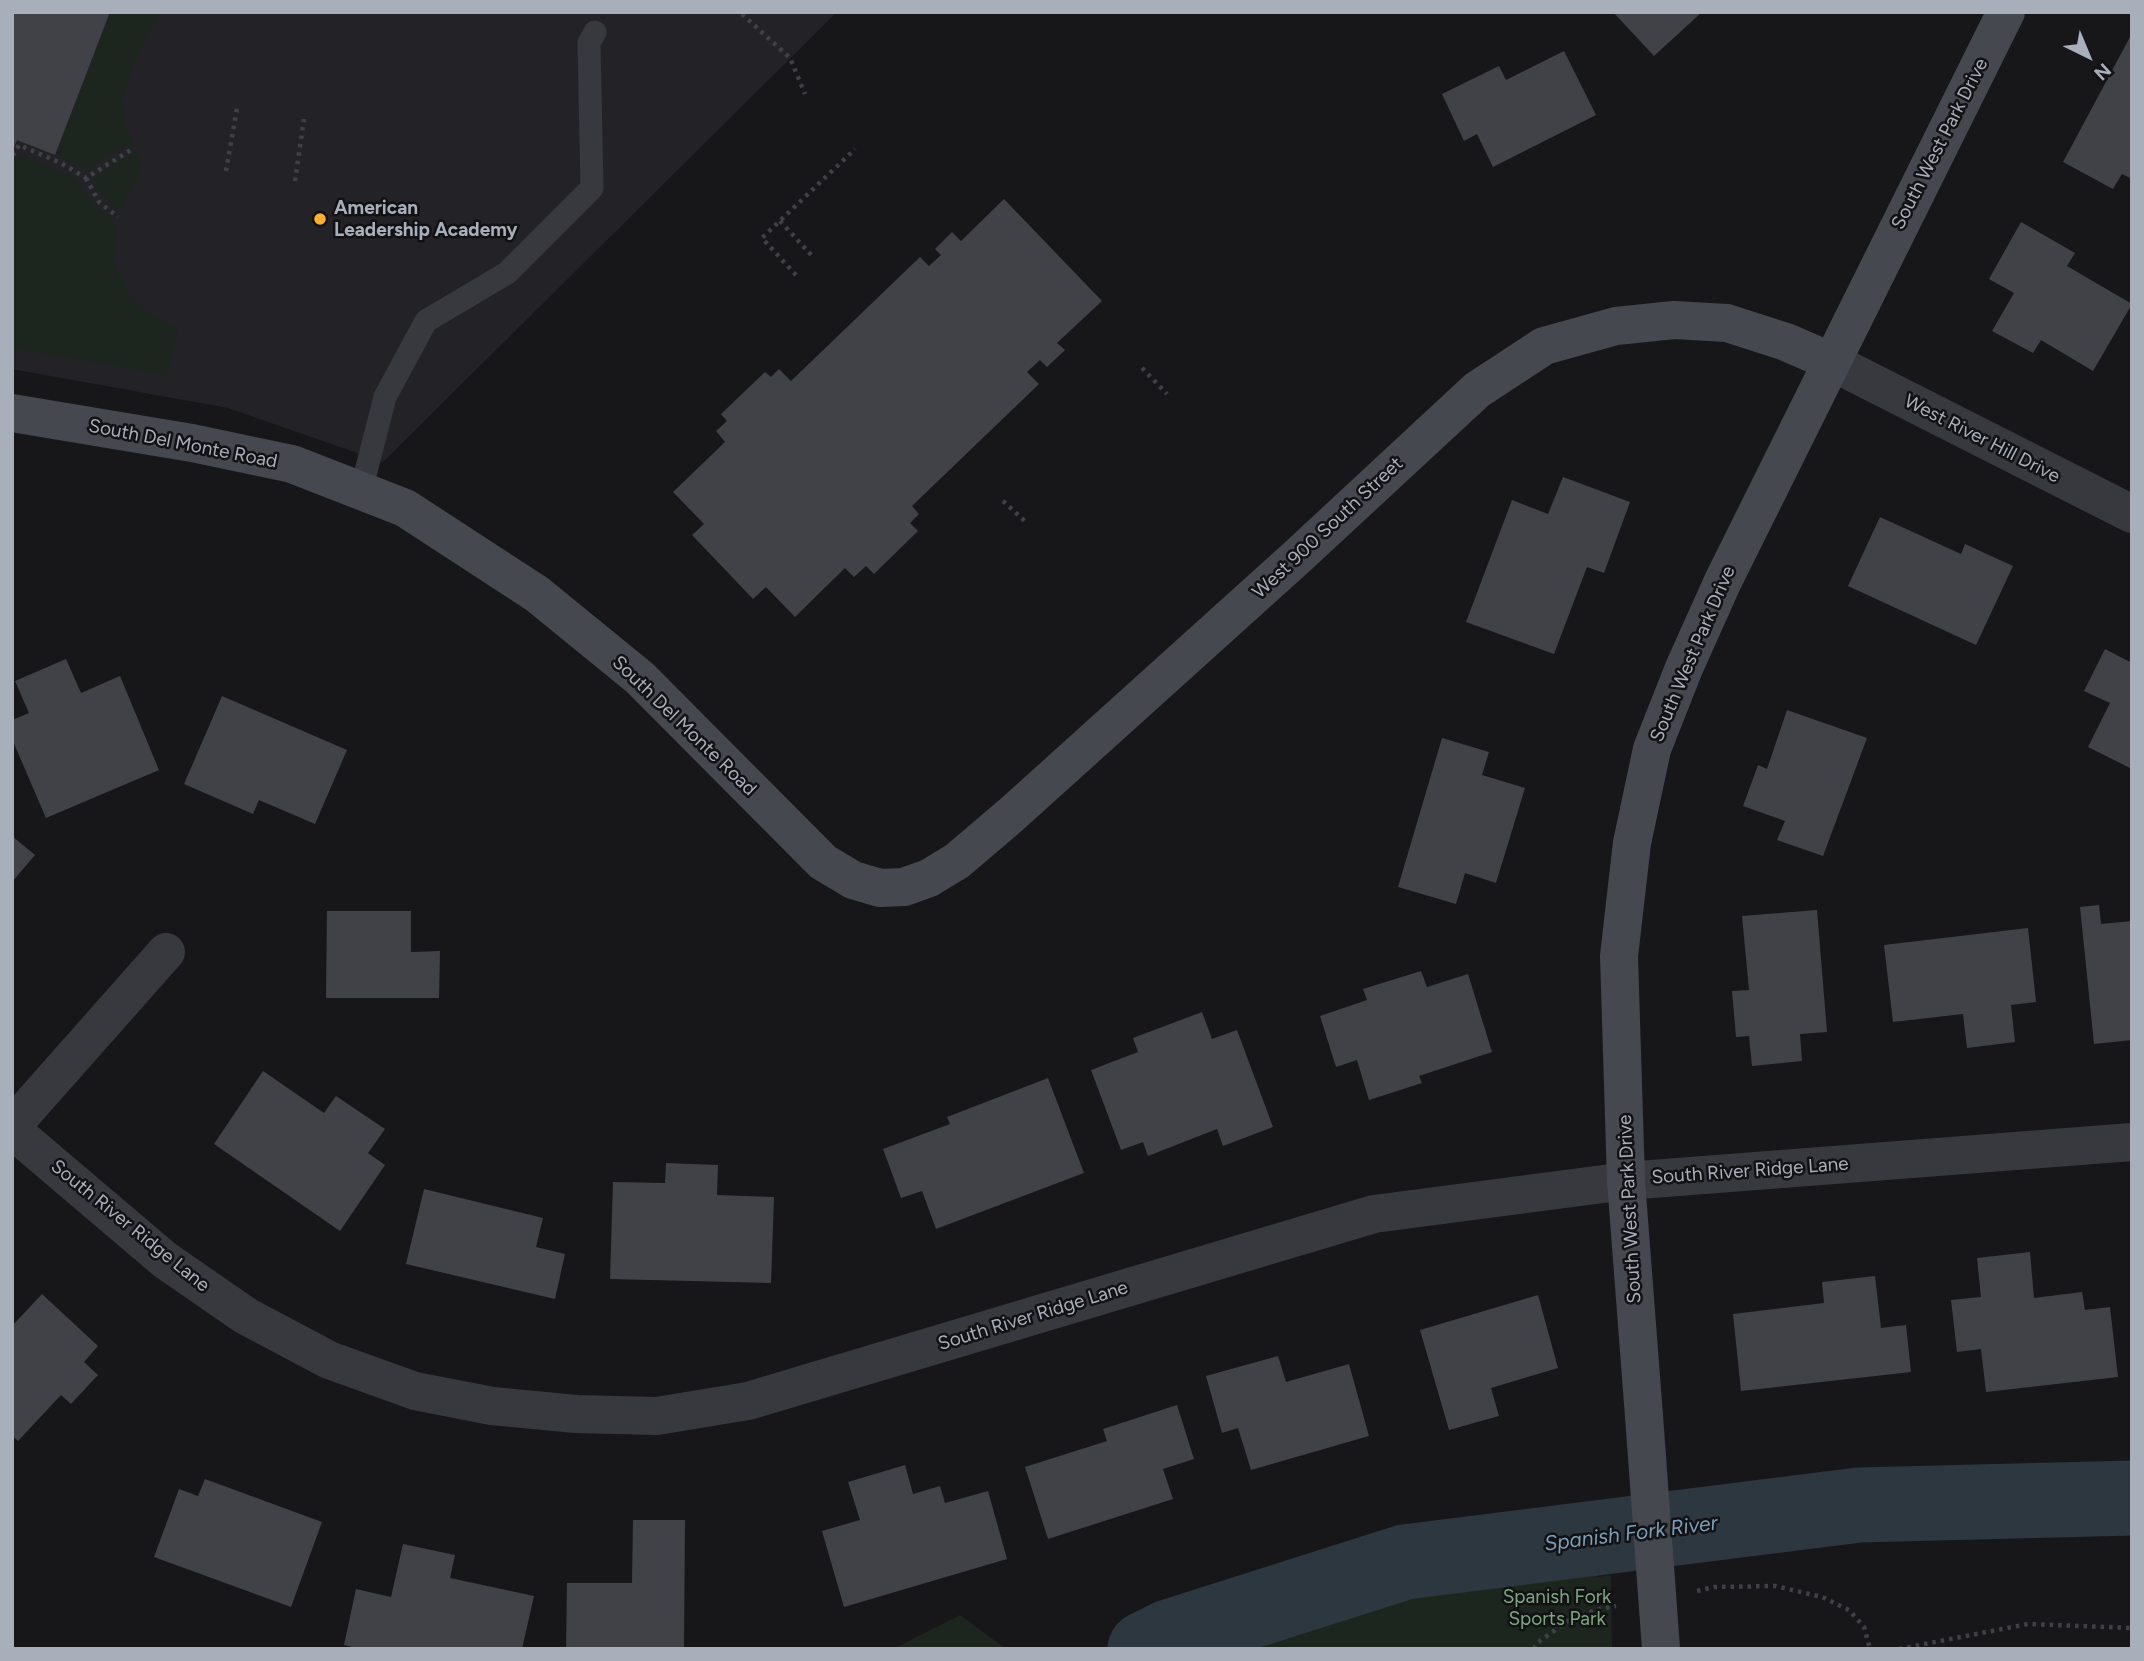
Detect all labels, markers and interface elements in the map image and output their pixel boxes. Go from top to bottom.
north arrow [2053,21,2123,91]
street label: South West Park Drive [1887,55,1993,233]
text: N [2089,58,2116,85]
place label: American Leadership Academy [334,197,517,241]
marker: American Leadership Academy [312,211,328,227]
street label: West River Hill Drive [1900,390,2064,488]
street label: South Del Monte Road [87,415,279,473]
street label: West 900 South Street [1248,452,1408,604]
street label: South West Park Drive [1646,563,1740,745]
street label: South Del Monte Road [607,651,761,801]
street label: South West Park Drive [1614,1114,1646,1304]
street label: South River Ridge Lane [1651,1153,1849,1189]
street label: South River Ridge Lane [46,1155,214,1297]
street label: South River Ridge Lane [935,1276,1131,1356]
water label: Spanish Fork River [1543,1511,1719,1557]
park label: Spanish Fork Sports Park [1503,1586,1611,1630]

